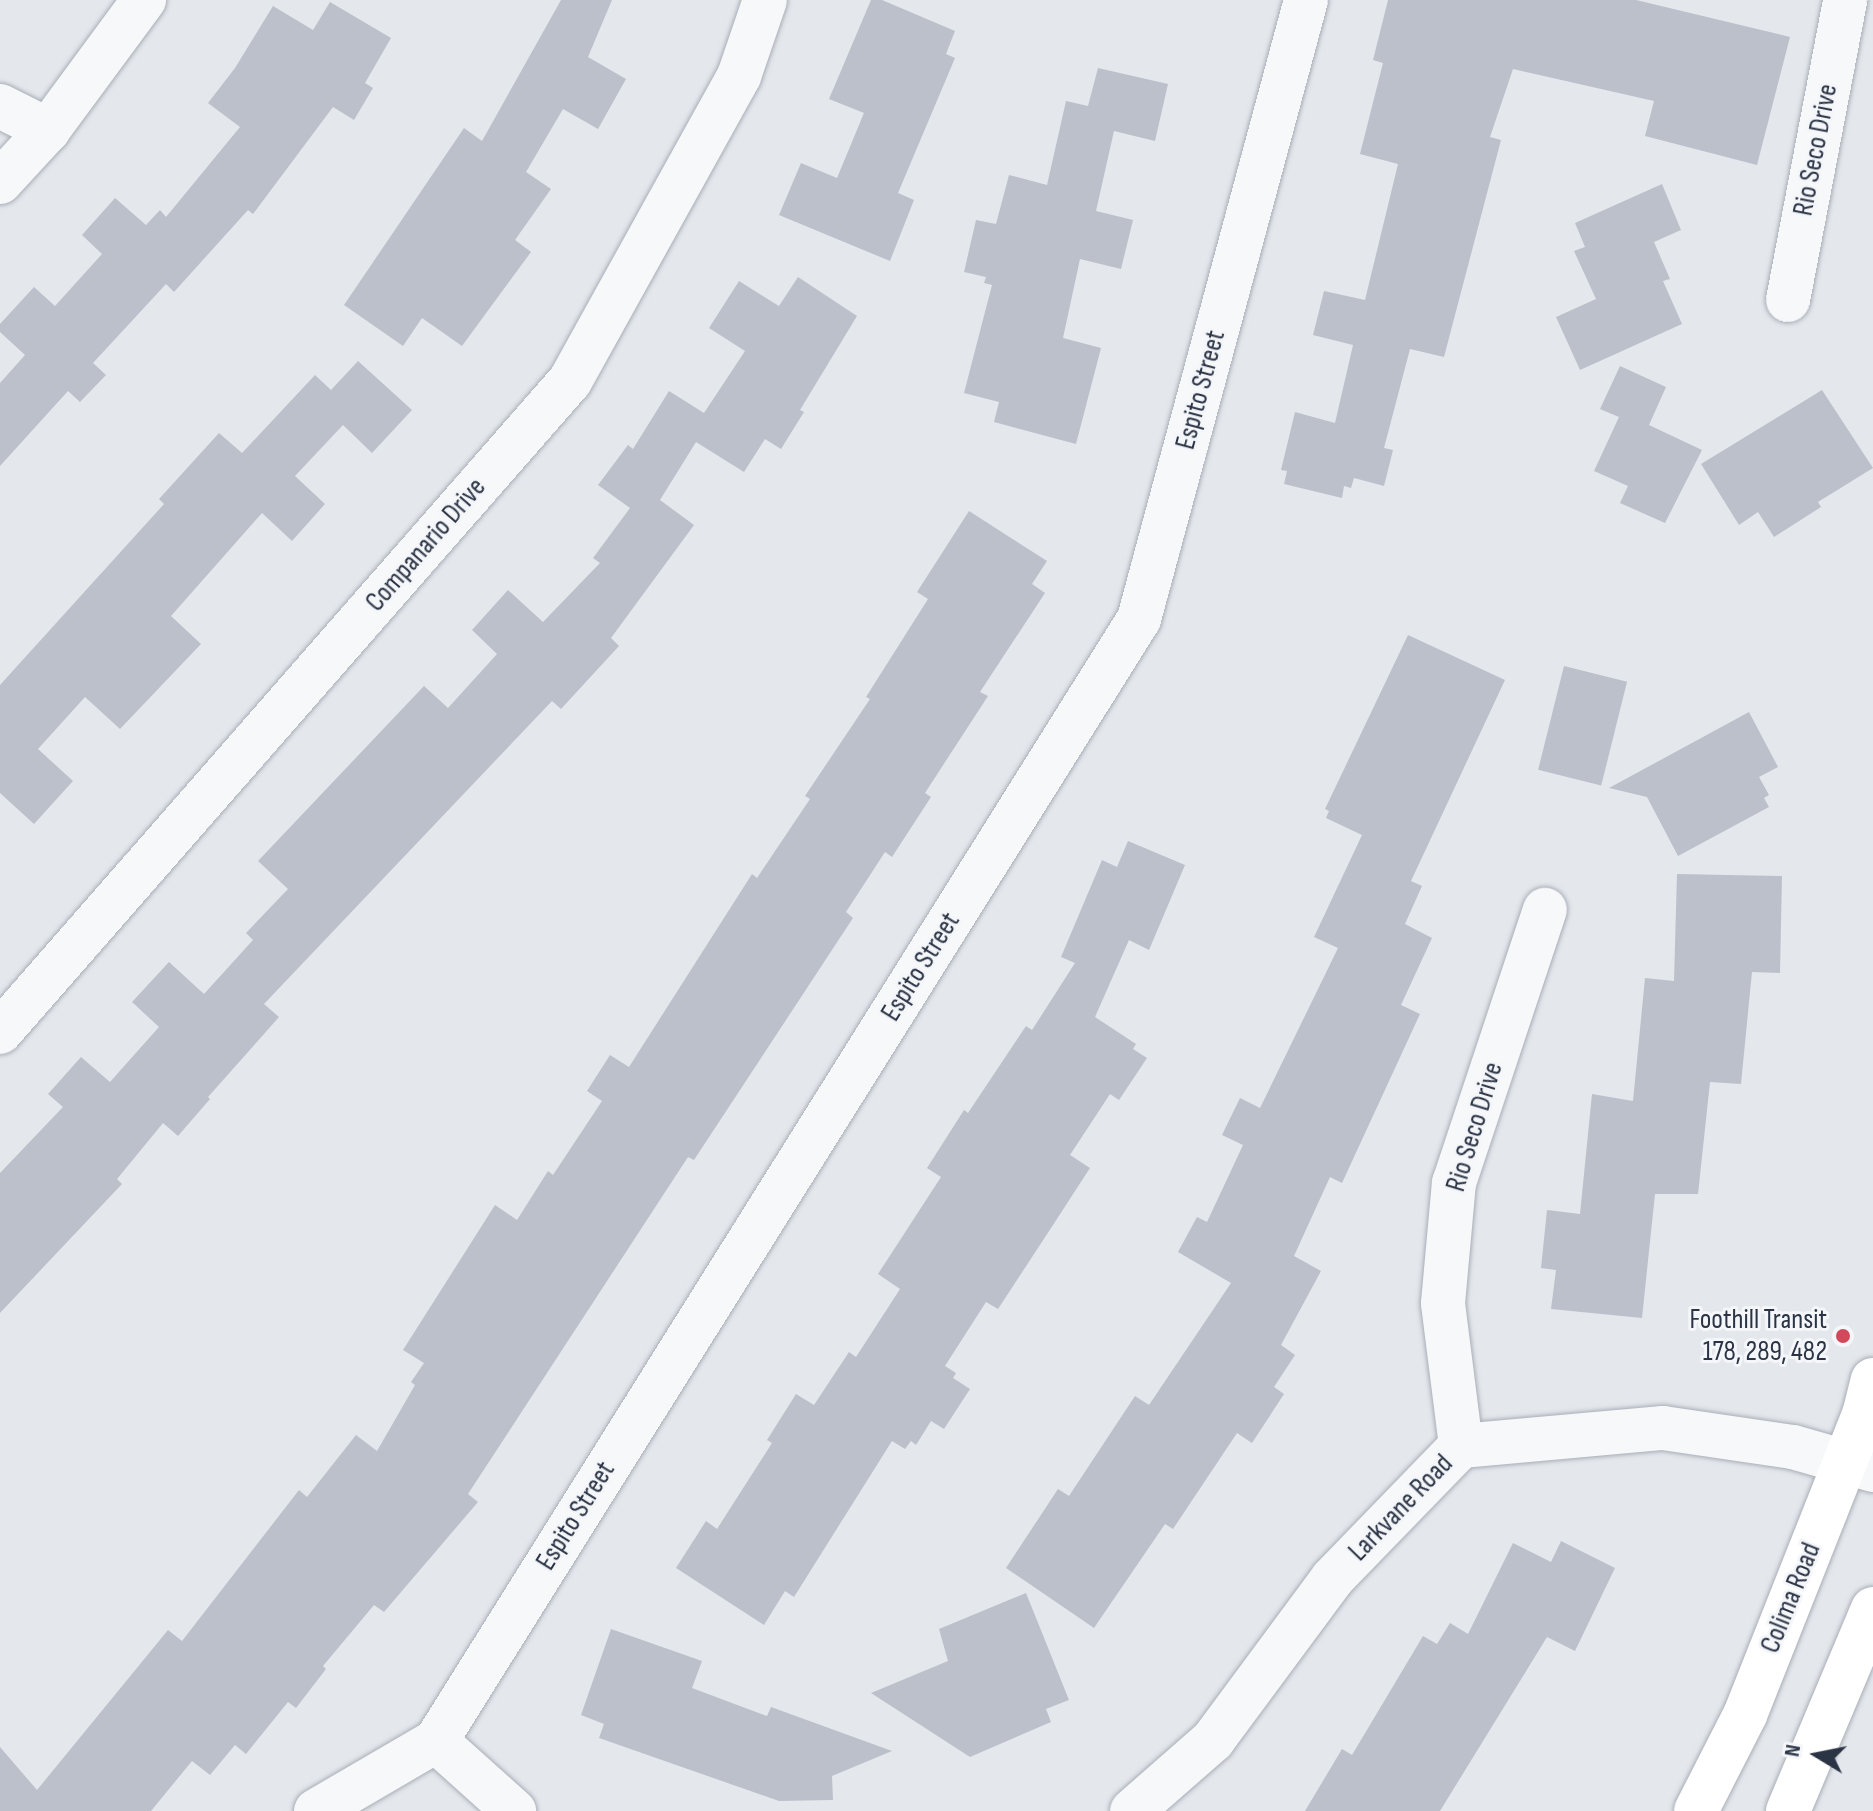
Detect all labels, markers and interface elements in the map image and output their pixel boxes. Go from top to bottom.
street label: Rio Seco Drive [1787,81,1845,219]
street label: Espito Street [1169,327,1233,453]
street label: Companario Drive [359,471,493,619]
street label: Espito Street [874,906,968,1028]
street label: Rio Seco Drive [1439,1058,1511,1196]
place label: Foothill Transit 178, 289, 482 [1689,1303,1827,1369]
marker: Foothill Transit 178, 289, 482 [1834,1327,1852,1345]
street label: Larkvane Road [1342,1448,1460,1568]
street label: Espito Street [529,1455,623,1577]
street label: Colima Road [1754,1538,1828,1658]
north arrow [1777,1715,1857,1795]
text: N [1779,1743,1807,1759]

